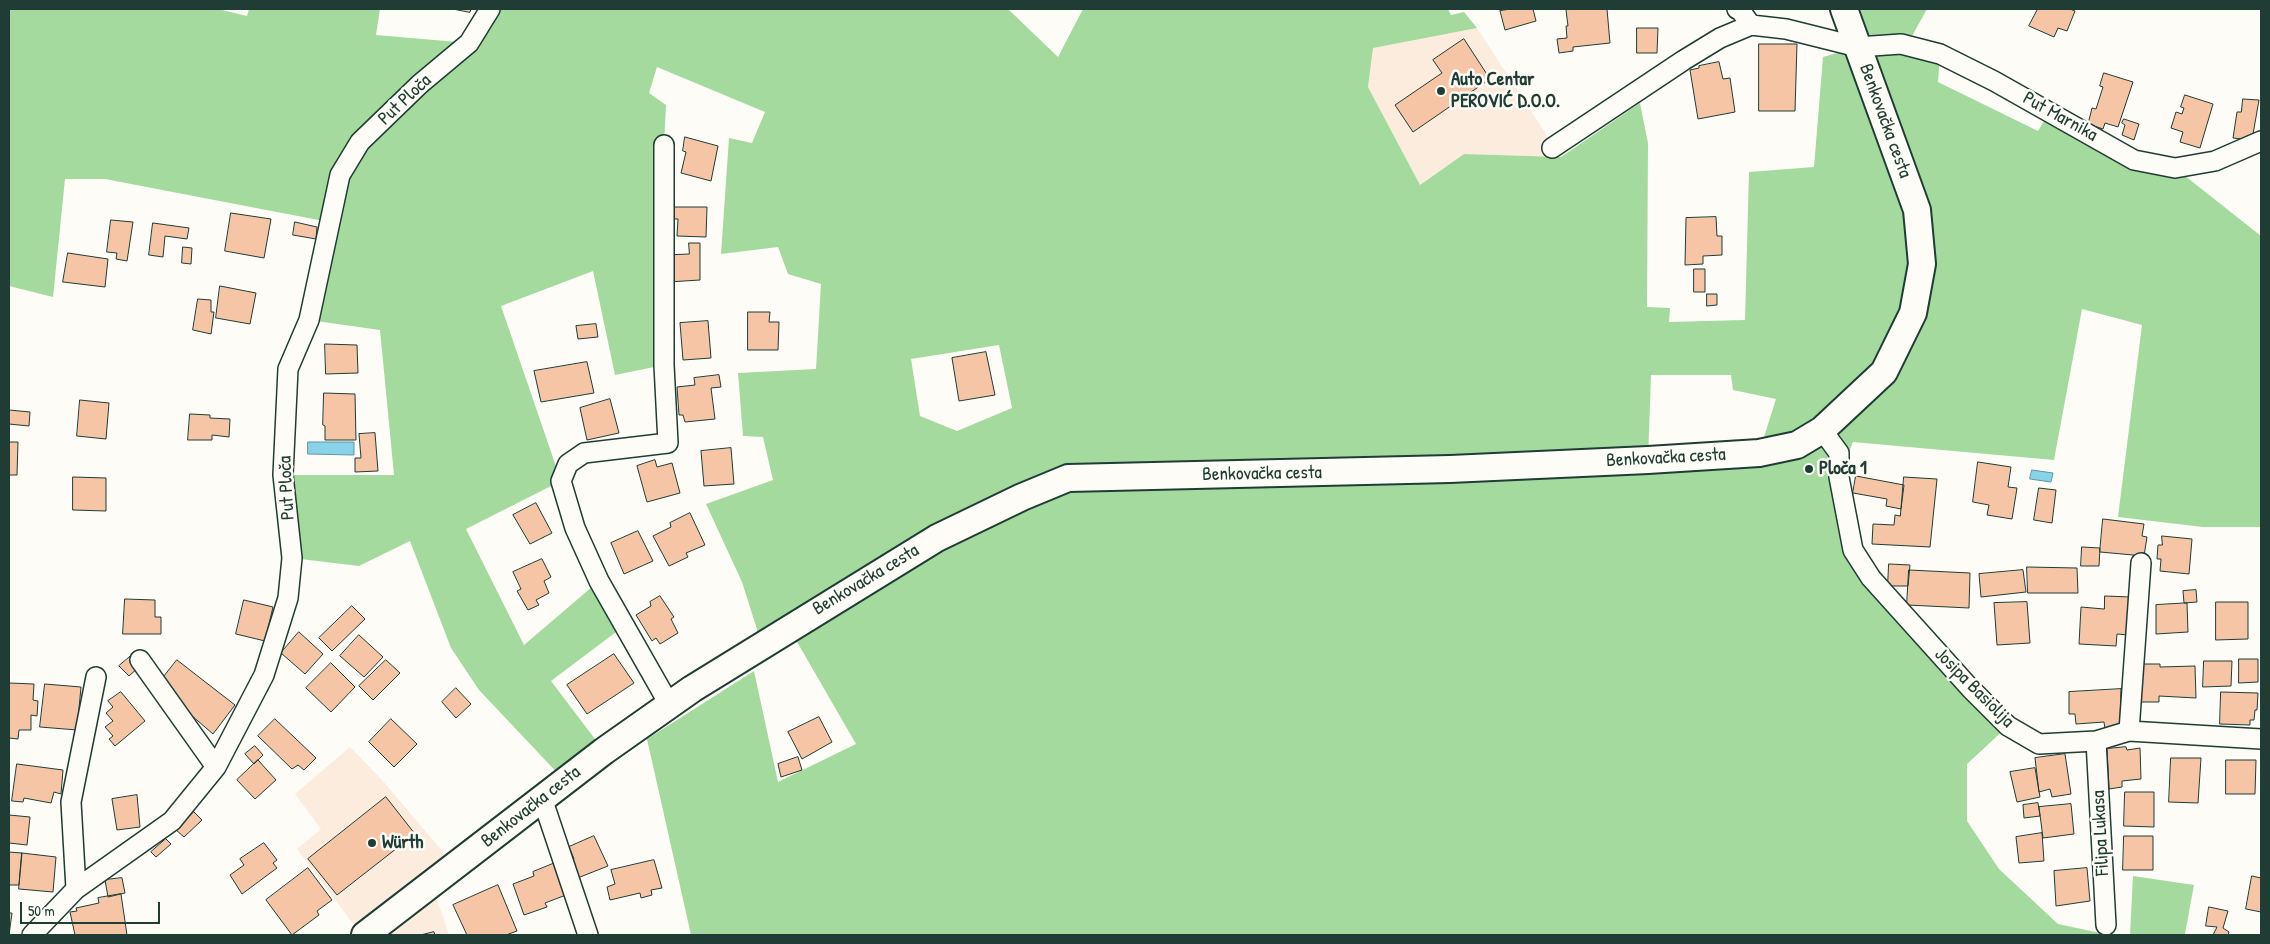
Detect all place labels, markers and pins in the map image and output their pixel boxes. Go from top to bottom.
place label: Auto Centar PEROVIĆ D.O.O. [1451,69,1560,113]
marker: Auto Centar PEROVIĆ D.O.O. [1435,85,1447,97]
place label: Ploča 1 [1819,458,1867,480]
marker: Ploča 1 [1803,463,1815,475]
place label: Würth [382,832,423,854]
marker: Würth [366,837,378,849]

